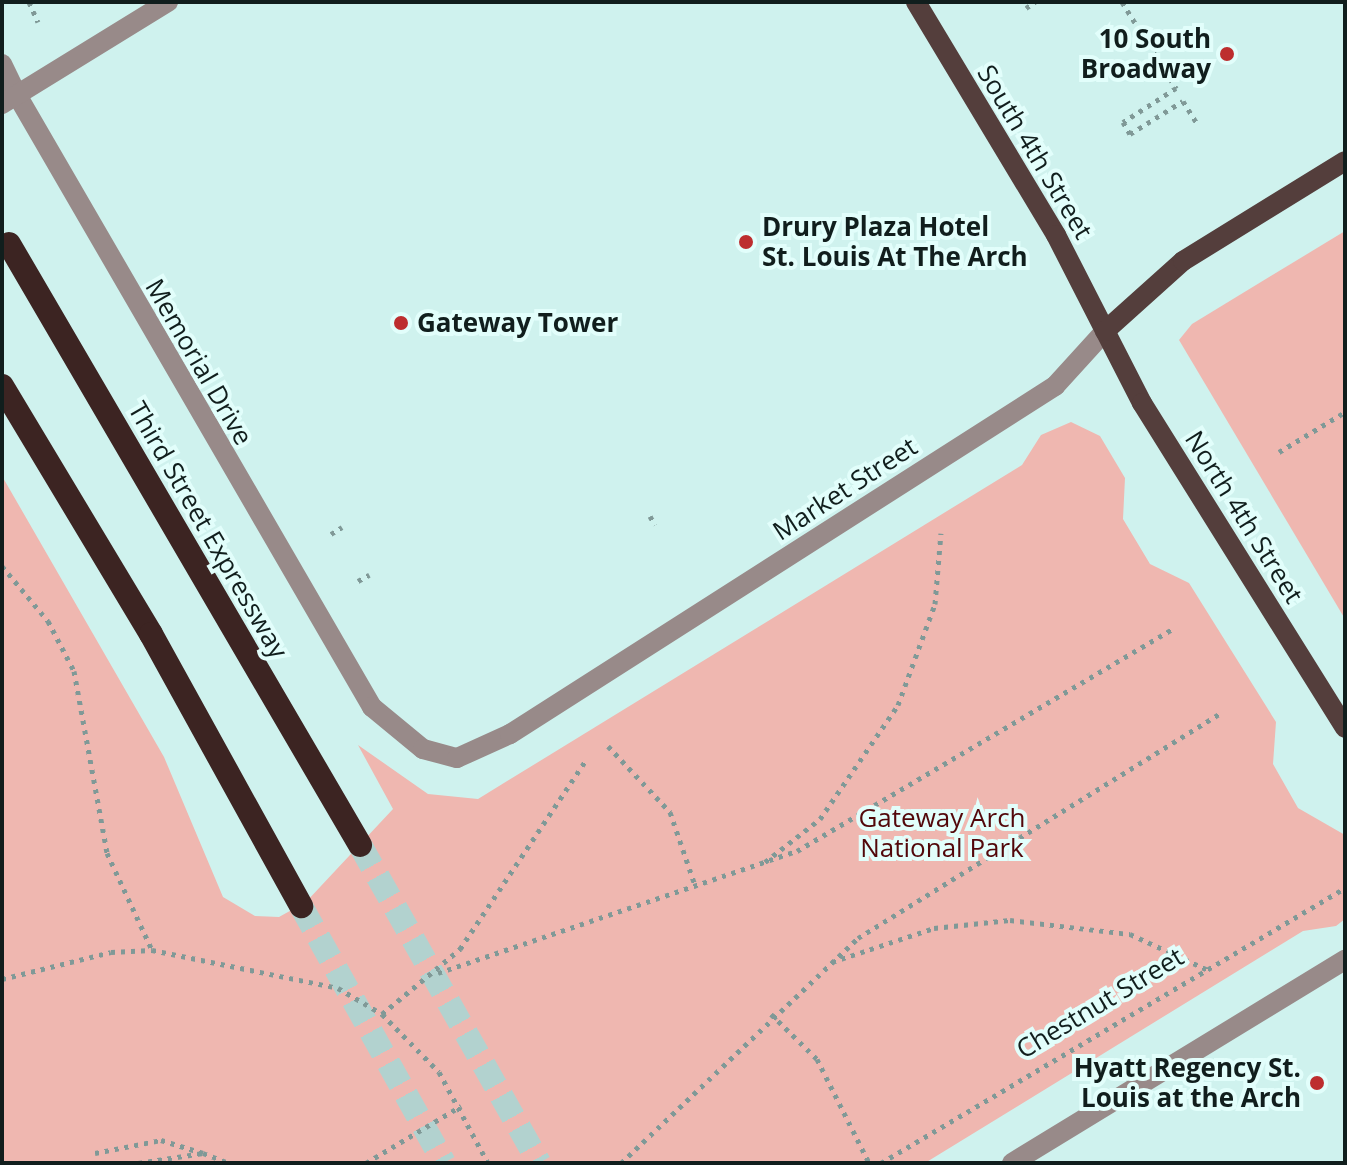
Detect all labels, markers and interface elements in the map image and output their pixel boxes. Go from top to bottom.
place label: 10 South Broadway [1081,23,1211,84]
marker: 10 South Broadway [1218,45,1236,63]
street label: South 4th Street [971,59,1099,245]
place label: Drury Plaza Hotel St. Louis At The Arch [762,211,1028,272]
marker: Drury Plaza Hotel St. Louis At The Arch [737,233,755,251]
street label: Memorial Drive [139,274,259,450]
place label: Gateway Tower [417,307,618,339]
marker: Gateway Tower [392,314,410,332]
street label: Third Street Expressway [122,396,294,664]
street label: North 4th Street [1179,425,1309,609]
street label: Market Street [767,431,923,547]
park label: Gateway Arch National Park [858,802,1026,864]
street label: Chestnut Street [1011,941,1189,1065]
place label: Hyatt Regency St. Louis at the Arch [1074,1052,1301,1114]
marker: Hyatt Regency St. Louis at the Arch [1308,1074,1326,1092]

